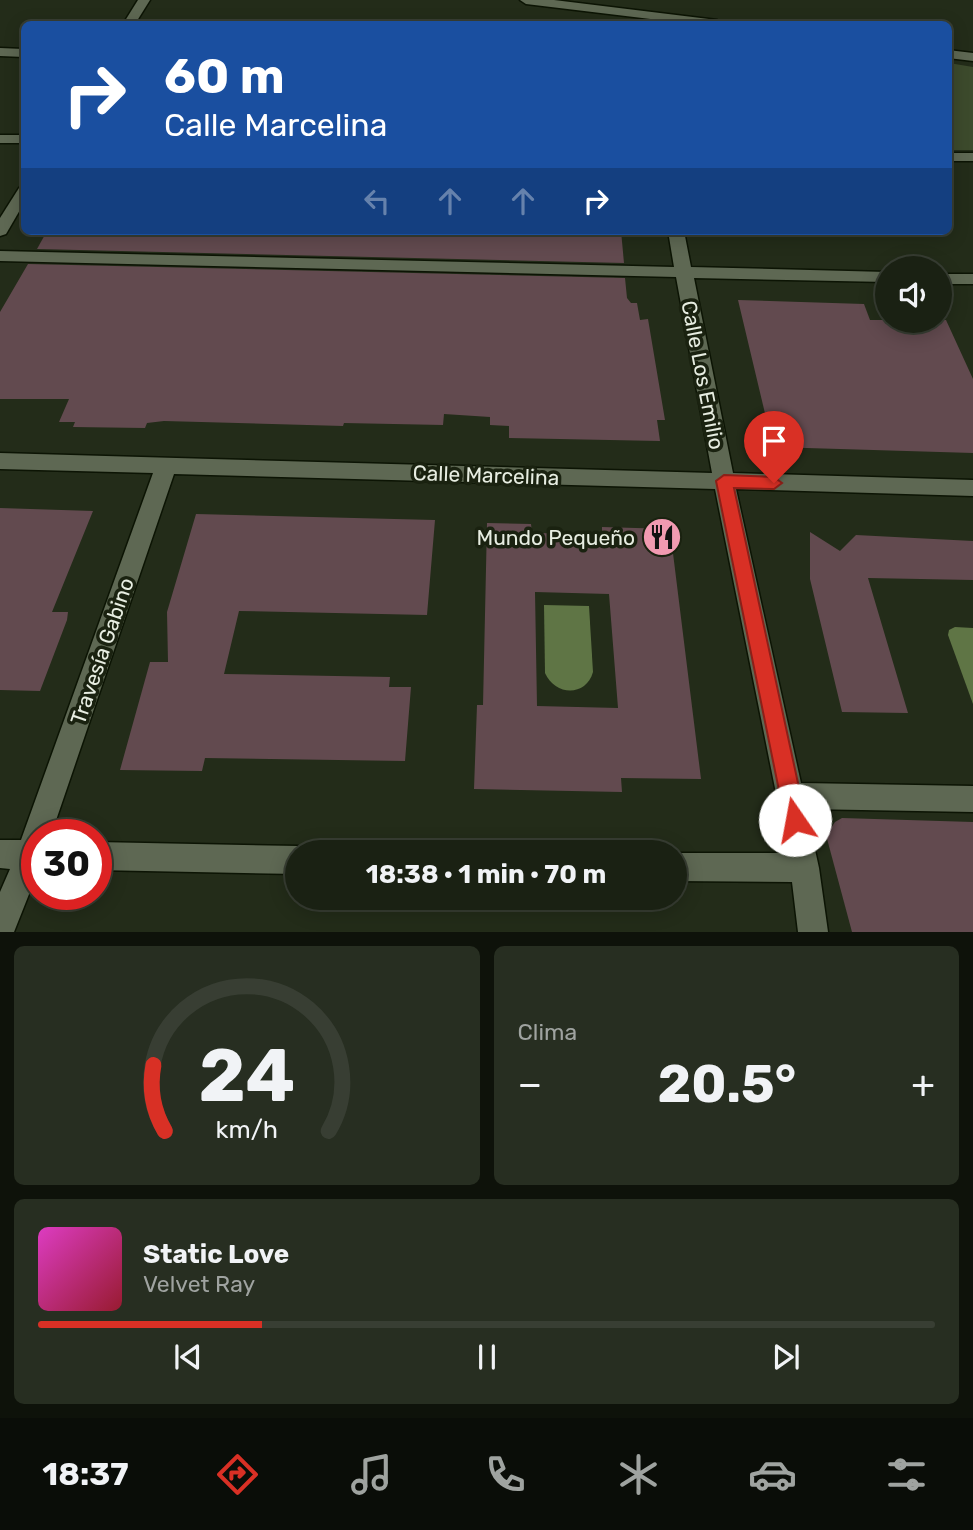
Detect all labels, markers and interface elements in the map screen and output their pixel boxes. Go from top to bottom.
text: 60 m [164,47,285,105]
icon: right [49,49,140,140]
text: Calle Marcelina [164,106,387,144]
icon: left [358,182,396,220]
icon: ahead [431,182,469,220]
icon: ahead [504,182,542,220]
icon: right [577,182,615,220]
map controls [875,256,952,333]
button: sound [875,256,952,333]
street label: Calle Los Emilio [676,299,730,451]
pin [744,411,804,483]
icon: arrive [755,422,793,460]
street label: Calle Marcelina [412,460,560,490]
restaurant icon: Mundo Pequeño [641,516,683,558]
place label: Mundo Pequeño [476,525,635,550]
street label: Travesía Gabino [65,574,139,728]
position arrow [758,783,832,857]
speed limit sign: 30 [21,819,112,910]
text: 18:38 · 1 min · 70 m [366,859,606,890]
text: Clima [518,1018,577,1046]
text: 24 [198,1034,295,1120]
text: 20.5° [658,1053,796,1115]
text: − [518,1061,542,1107]
text: + [911,1061,935,1107]
text: km/h [216,1115,278,1144]
text: Static Love [143,1239,289,1270]
text: Velvet Ray [143,1270,255,1298]
icon: previous [169,1338,207,1376]
icon: pause [468,1338,506,1376]
icon: next [767,1338,805,1376]
icon: directions [213,1450,262,1499]
icon: music [347,1450,396,1499]
icon: phone [481,1450,530,1499]
icon: climate [614,1450,663,1499]
icon: car [748,1450,797,1499]
icon: filters [882,1450,931,1499]
text: 18:37 [42,1455,129,1493]

